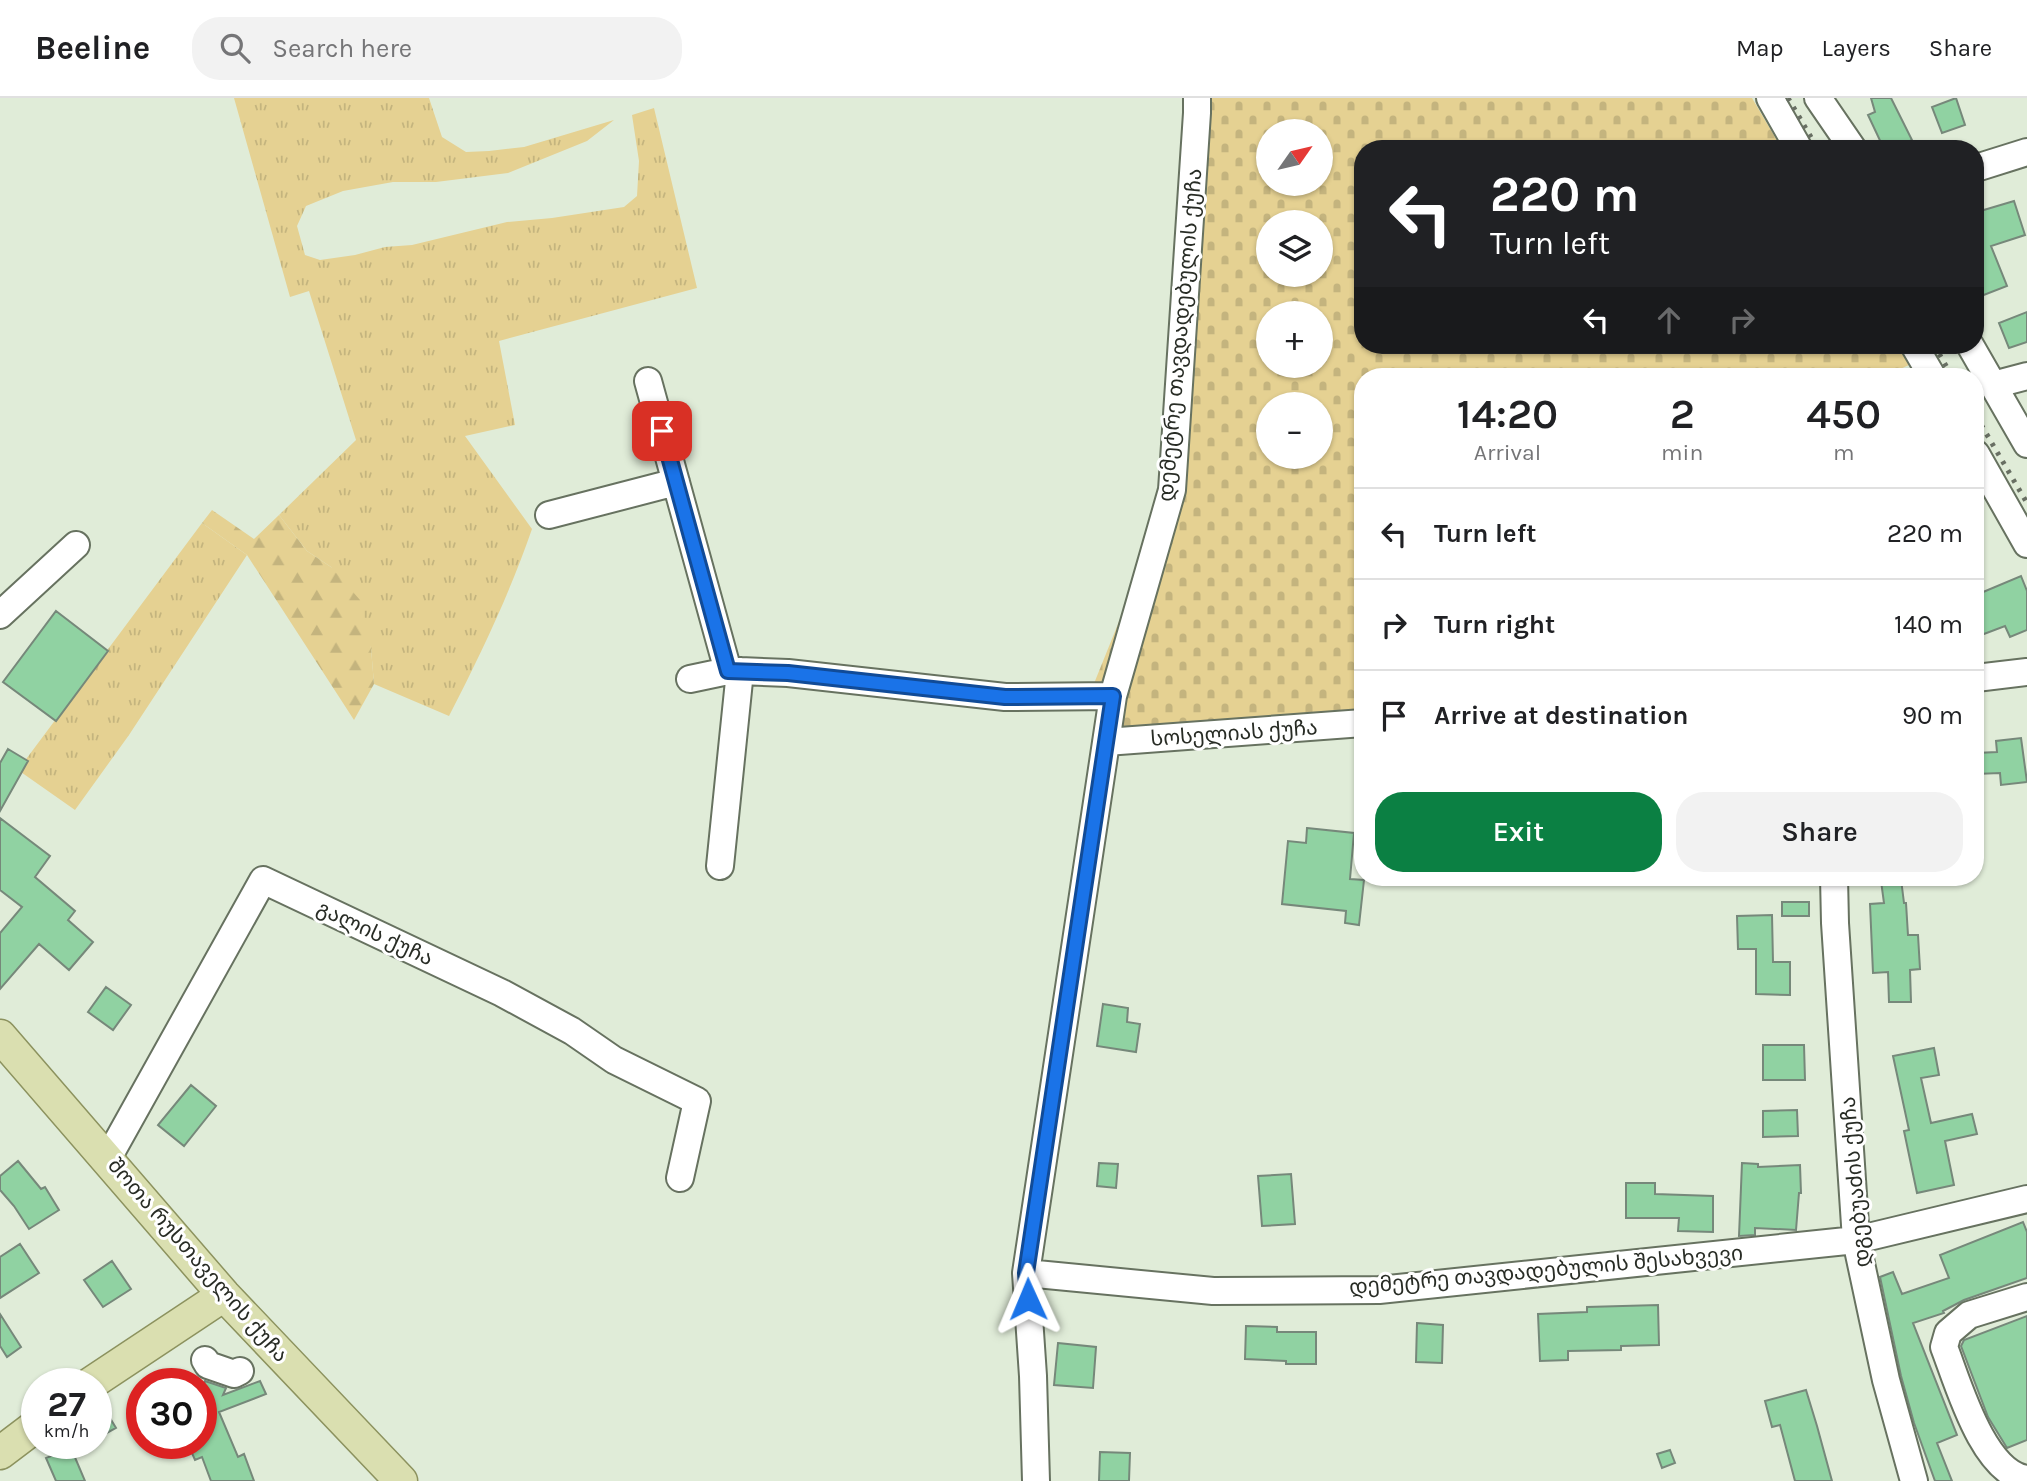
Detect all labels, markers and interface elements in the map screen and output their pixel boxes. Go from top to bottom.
search box [192,17,682,80]
text: Beeline [35,29,150,67]
icon: search [216,29,254,67]
text: Search here [272,33,412,64]
text: Map [1736,34,1784,62]
text: Layers [1822,34,1891,62]
text: Share [1929,34,1992,62]
north arrow [1256,119,1334,196]
map controls [1256,119,1333,469]
text: 220 m [1490,166,1639,223]
street label: დემეტრე თავდადებულის ქუჩა [1153,167,1208,503]
icon: left [1375,168,1466,259]
button: layers [1256,210,1333,287]
text: Turn left [1490,225,1610,262]
button: + [1256,301,1333,378]
icon: left [1577,301,1615,339]
icon: ahead [1650,301,1688,339]
icon: right [1723,301,1761,339]
text: 14:20 [1457,389,1558,439]
text: 2 [1670,389,1695,439]
text: 450 [1806,389,1881,439]
button: − [1256,392,1333,469]
pin [632,401,692,461]
icon: arrive [643,412,681,450]
text: Arrival [1474,439,1541,466]
text: min [1661,439,1703,466]
text: m [1833,439,1854,466]
icon: left [1375,515,1413,553]
text: Turn left [1434,518,1536,549]
text: 220 m [1887,518,1963,549]
icon: right [1375,606,1413,644]
text: Turn right [1434,609,1555,640]
text: 140 m [1894,609,1963,640]
icon: arrive [1375,697,1413,735]
text: Arrive at destination [1434,700,1688,731]
text: 90 m [1902,700,1963,731]
street label: სოსელიას ქუჩა [1150,715,1318,752]
button: Exit [1375,792,1662,872]
button: Share [1676,792,1963,872]
street label: გალის ქუჩა [313,896,437,971]
street label: დგებუაძის ქუჩა [1836,1096,1875,1268]
street label: შოთა რუსთაველის ქუჩა [102,1153,293,1367]
street label: დემეტრე თავდადებულის შესახვევი [1348,1241,1744,1300]
position arrow [991,1262,1065,1336]
speed limit sign: 30 [126,1368,217,1459]
text: 27 [47,1384,86,1425]
text: km/h [44,1420,89,1442]

